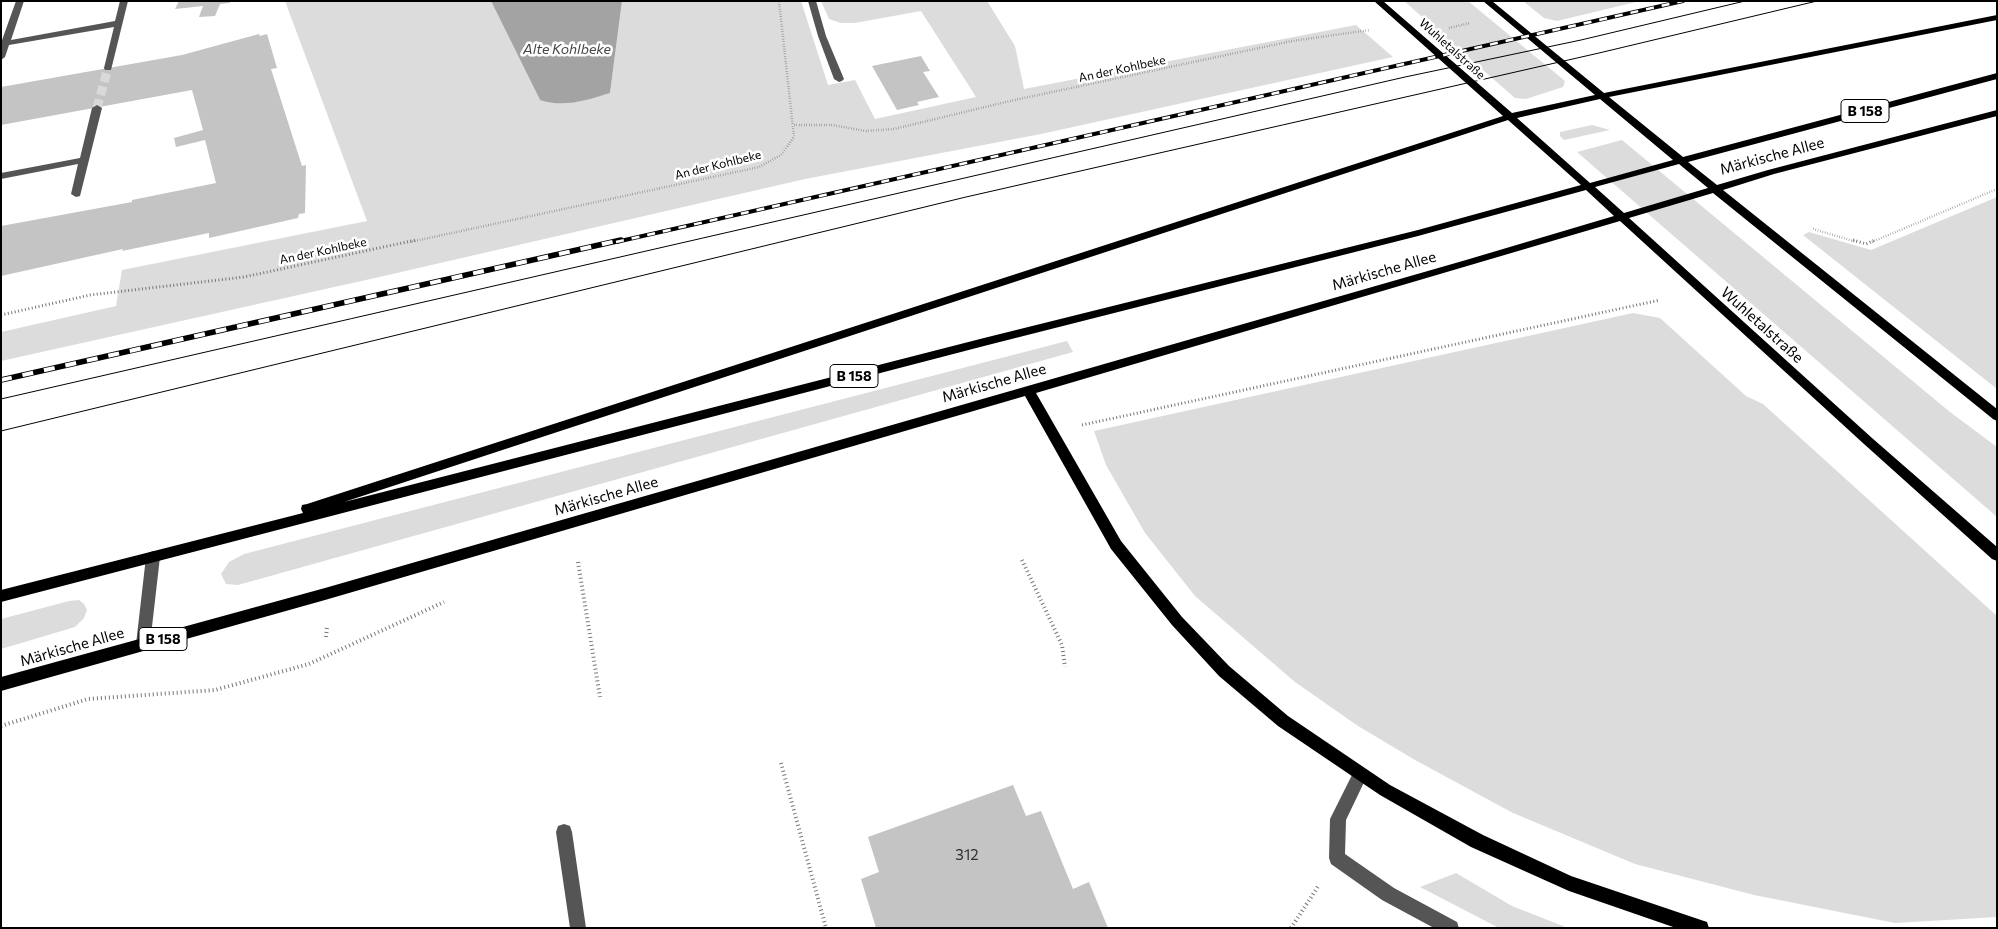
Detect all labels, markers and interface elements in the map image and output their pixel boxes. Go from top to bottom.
street label: Wuhletalstraße [1416,16,1488,82]
water label: Alte Kohlbeke [523,41,611,57]
street label: An der Kohlbeke [1077,53,1167,85]
road number: B 158 [1841,100,1889,122]
street label: Märkische Allee [1718,133,1826,179]
street label: An der Kohlbeke [673,147,763,183]
street label: An der Kohlbeke [278,235,368,267]
street label: Märkische Allee [1330,248,1438,294]
street label: Wuhletalstraße [1717,283,1807,367]
street label: Märkische Allee [940,360,1048,406]
road number: B 158 [830,364,878,388]
street label: Märkische Allee [552,473,660,519]
street label: Märkische Allee [18,624,126,670]
road number: B 158 [139,628,187,650]
house number: 312 [955,846,979,864]

